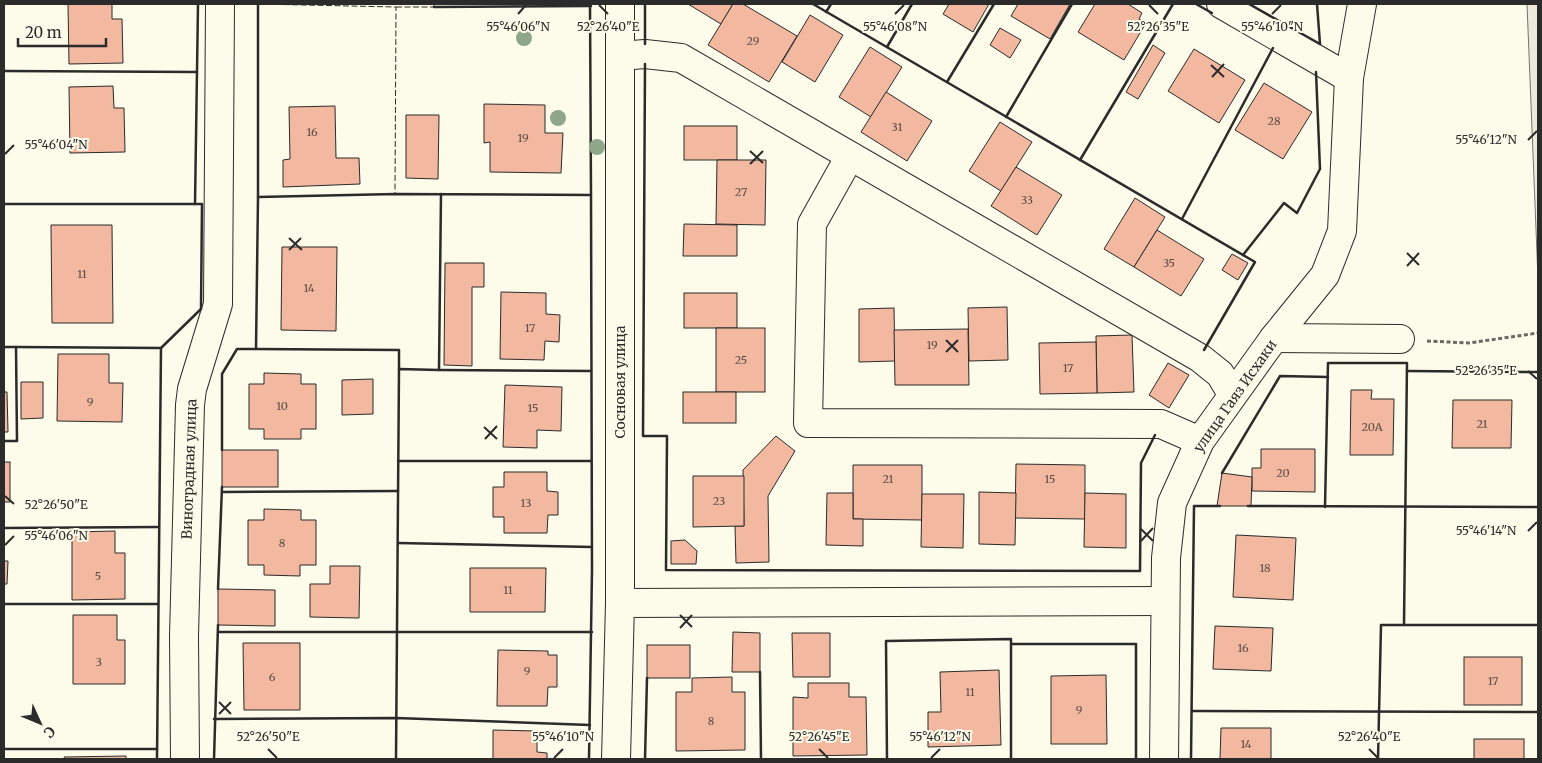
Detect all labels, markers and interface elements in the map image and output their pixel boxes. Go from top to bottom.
scale bar [18,15,105,47]
text: 55°46'06"N [486,19,551,34]
text: 52°26'40"E [577,19,640,34]
text: 55°46'08"N [863,19,928,34]
text: 52°26'35"E [1127,19,1189,34]
text: 55°46'10"N [1241,19,1304,34]
text: 20 m [25,23,62,42]
house number: 29 [747,34,760,48]
house number: 28 [1268,114,1281,128]
house number: 31 [892,120,902,134]
house number: 16 [306,125,318,139]
house number: 19 [517,131,529,145]
text: 55°46'12"N [1455,132,1518,147]
text: 55°46'04"N [24,137,88,152]
house number: 27 [735,185,747,199]
house number: 33 [1021,193,1033,207]
house number: 35 [1163,256,1175,270]
house number: 11 [77,267,87,281]
house number: 14 [303,281,315,295]
house number: 17 [525,321,535,335]
street label: Сосновая улица [611,325,629,438]
street label: улица Гаяз Исхаки [1189,336,1281,456]
house number: 19 [926,338,938,352]
house number: 25 [735,353,747,367]
house number: 17 [1063,361,1073,375]
text: 52°26'35"E [1455,363,1517,378]
house number: 9 [87,395,94,409]
street label: Виноградная улица [178,398,200,540]
house number: 10 [276,399,288,413]
house number: 15 [527,401,539,415]
house number: 21 [1476,417,1488,431]
house number: 20А [1362,420,1383,434]
house number: 20 [1276,466,1290,480]
house number: 21 [882,472,894,486]
house number: 15 [1044,472,1056,486]
house number: 23 [713,494,725,508]
house number: 13 [521,496,531,510]
text: 52°26'50"E [24,497,88,512]
text: 55°46'14"N [1456,523,1517,538]
text: 55°46'06"N [24,528,89,543]
house number: 8 [279,536,286,550]
house number: 18 [1259,561,1271,575]
house number: 5 [95,569,101,583]
house number: 11 [503,583,513,597]
house number: 16 [1237,641,1249,655]
house number: 3 [96,655,102,669]
house number: 9 [524,664,531,678]
house number: 6 [269,670,276,684]
house number: 17 [1488,674,1498,688]
house number: 11 [965,685,975,699]
north arrow [15,698,65,748]
house number: 9 [1076,703,1083,717]
house number: 8 [708,714,715,728]
text: С [40,722,59,742]
text: 52°26'50"E [236,729,300,744]
text: 55°46'10"N [532,729,595,744]
text: 52°26'45"E [789,729,850,744]
text: 55°46'12"N [909,729,972,744]
text: 52°26'40"E [1338,729,1401,744]
house number: 14 [1240,737,1252,751]

